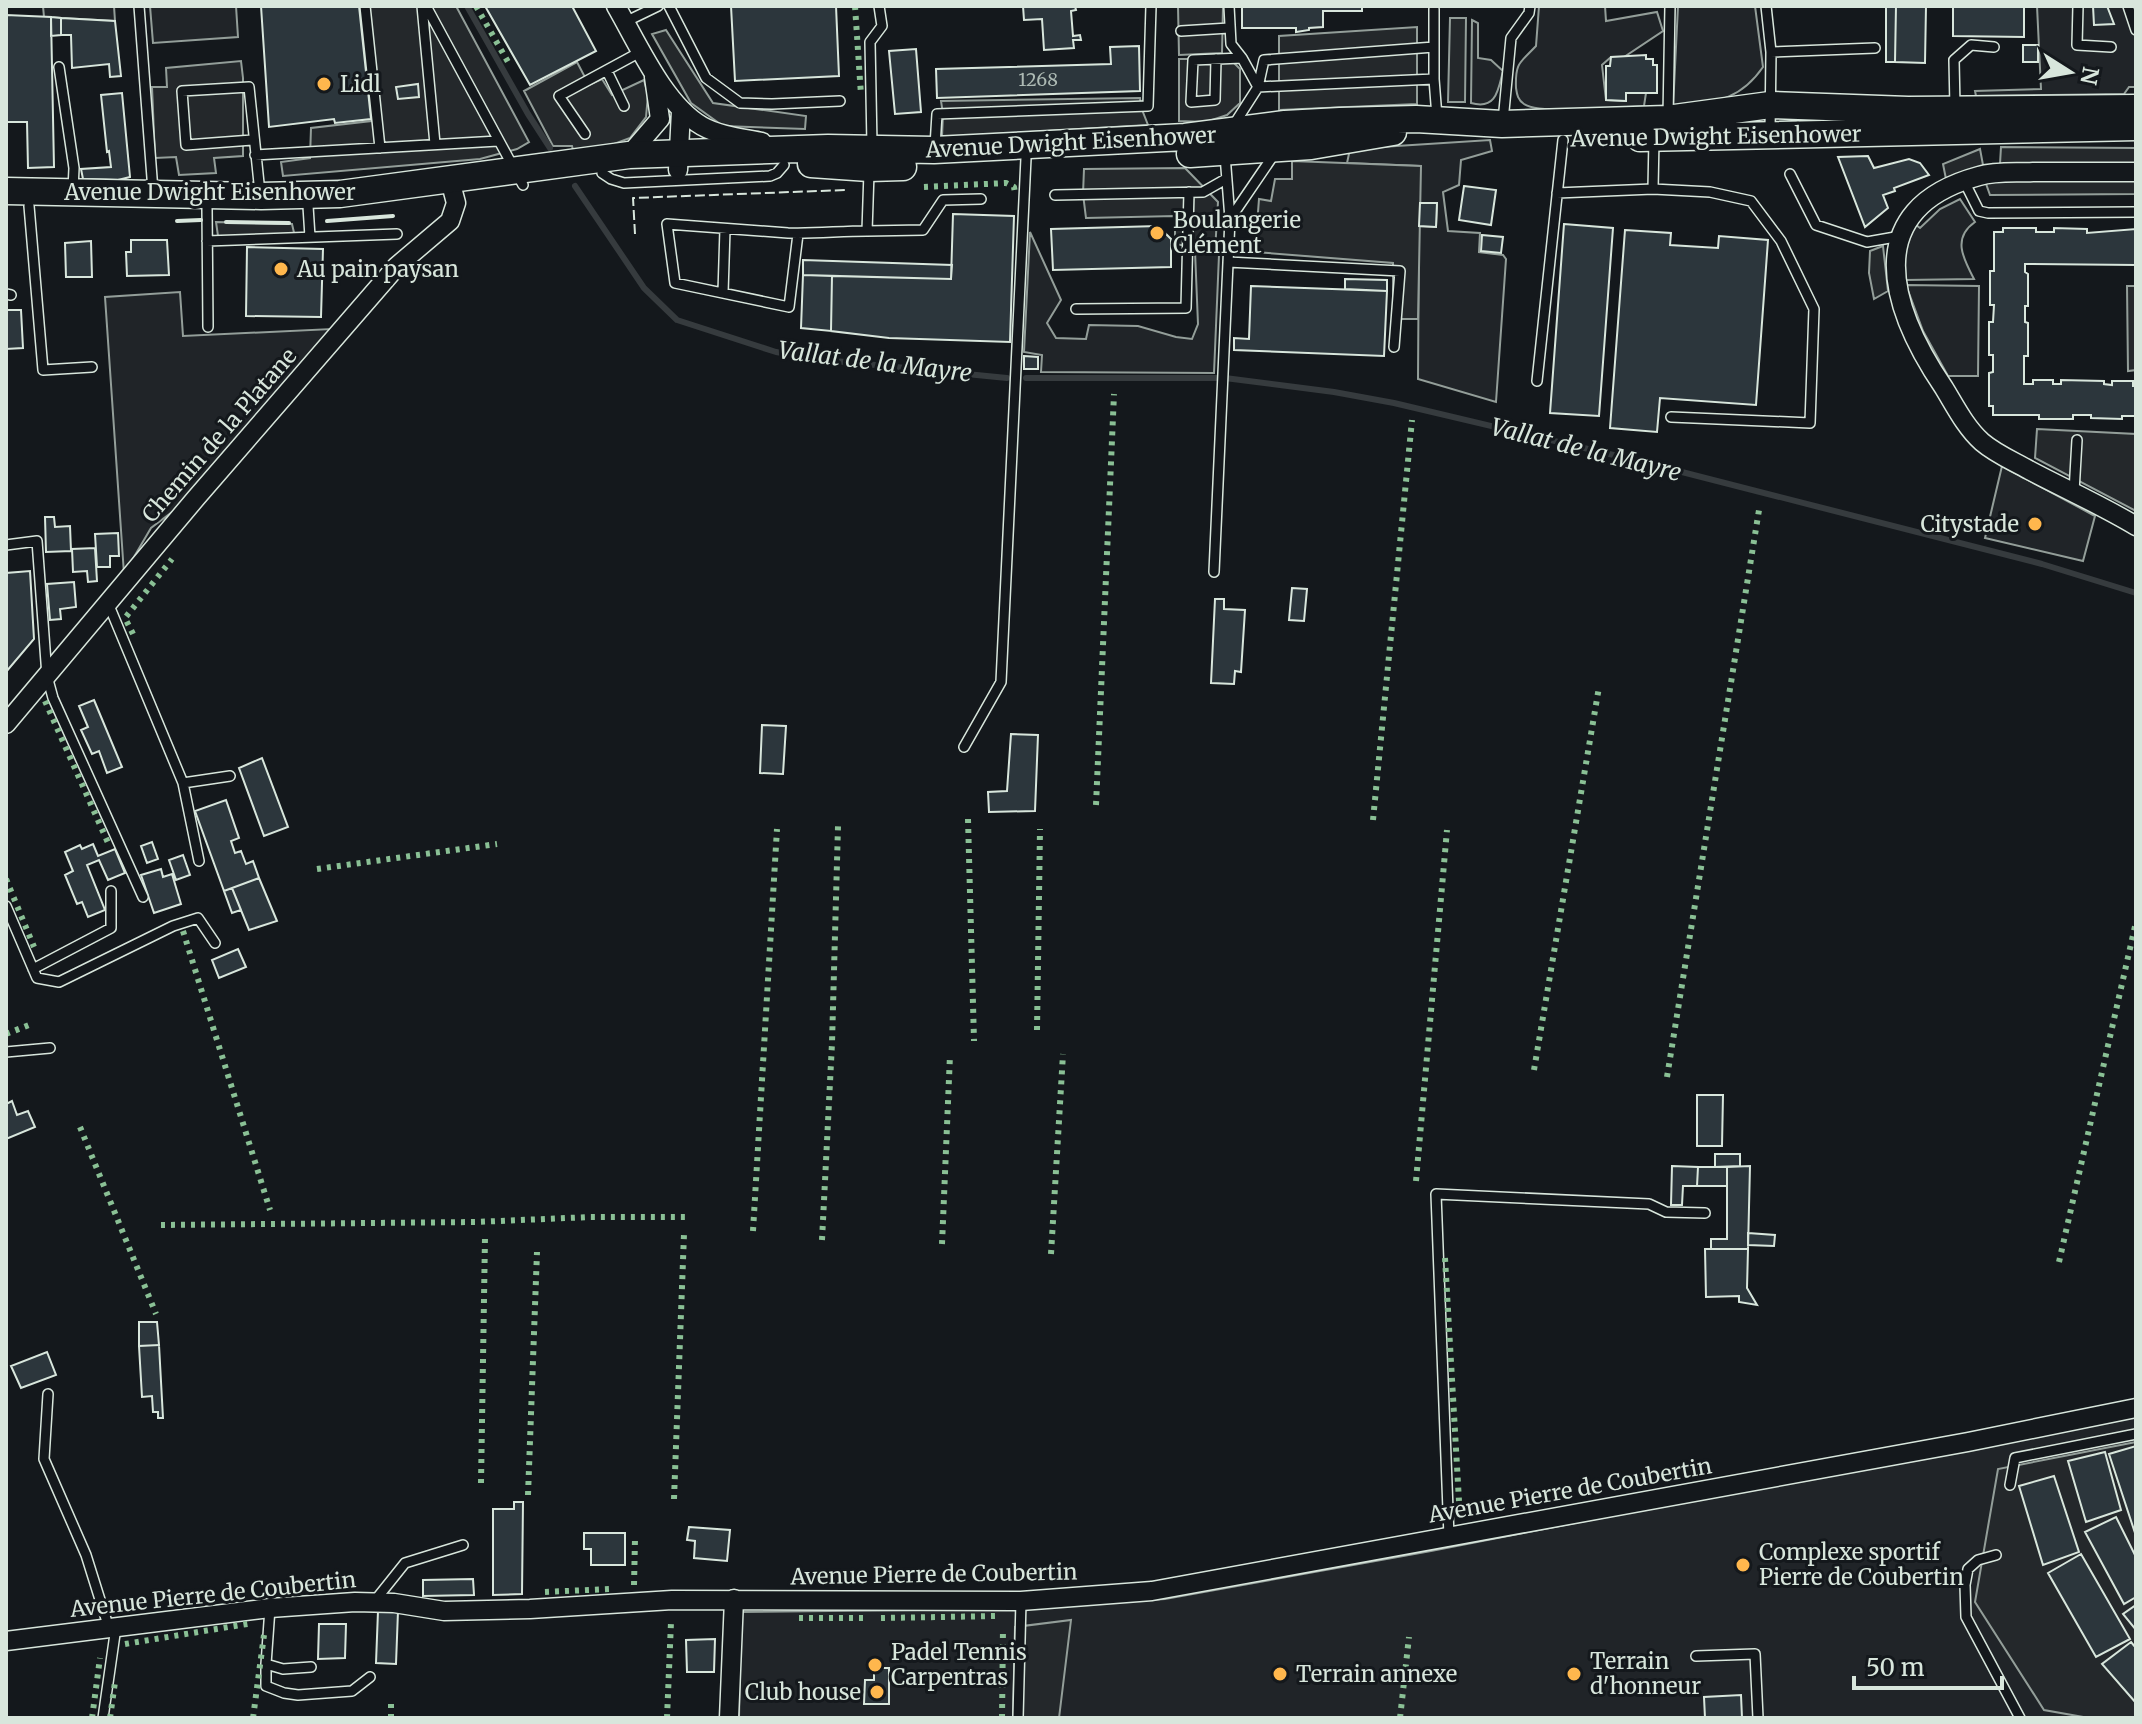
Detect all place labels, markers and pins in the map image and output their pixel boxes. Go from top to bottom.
place label: Lidl [340,70,381,98]
marker: Lidl [315,75,333,93]
place label: Boulangerie Clément [1173,206,1301,259]
marker: Boulangerie Clément [1148,224,1166,242]
place label: Au pain paysan [296,255,459,283]
marker: Au pain paysan [272,260,290,278]
place label: Citystade [1920,510,2019,538]
marker: Citystade [2026,515,2044,533]
place label: Complexe sportif Pierre de Coubertin [1759,1538,1964,1591]
marker: Complexe sportif Pierre de Coubertin [1734,1556,1752,1574]
place label: Padel Tennis Carpentras [891,1638,1027,1691]
place label: Terrain d'honneur [1590,1647,1701,1700]
marker: Padel Tennis Carpentras [866,1656,884,1674]
place label: Terrain annexe [1296,1660,1457,1688]
marker: Terrain annexe [1271,1665,1289,1683]
marker: Terrain d'honneur [1565,1665,1583,1683]
place label: Club house [745,1678,861,1706]
marker: Club house [868,1683,886,1701]

